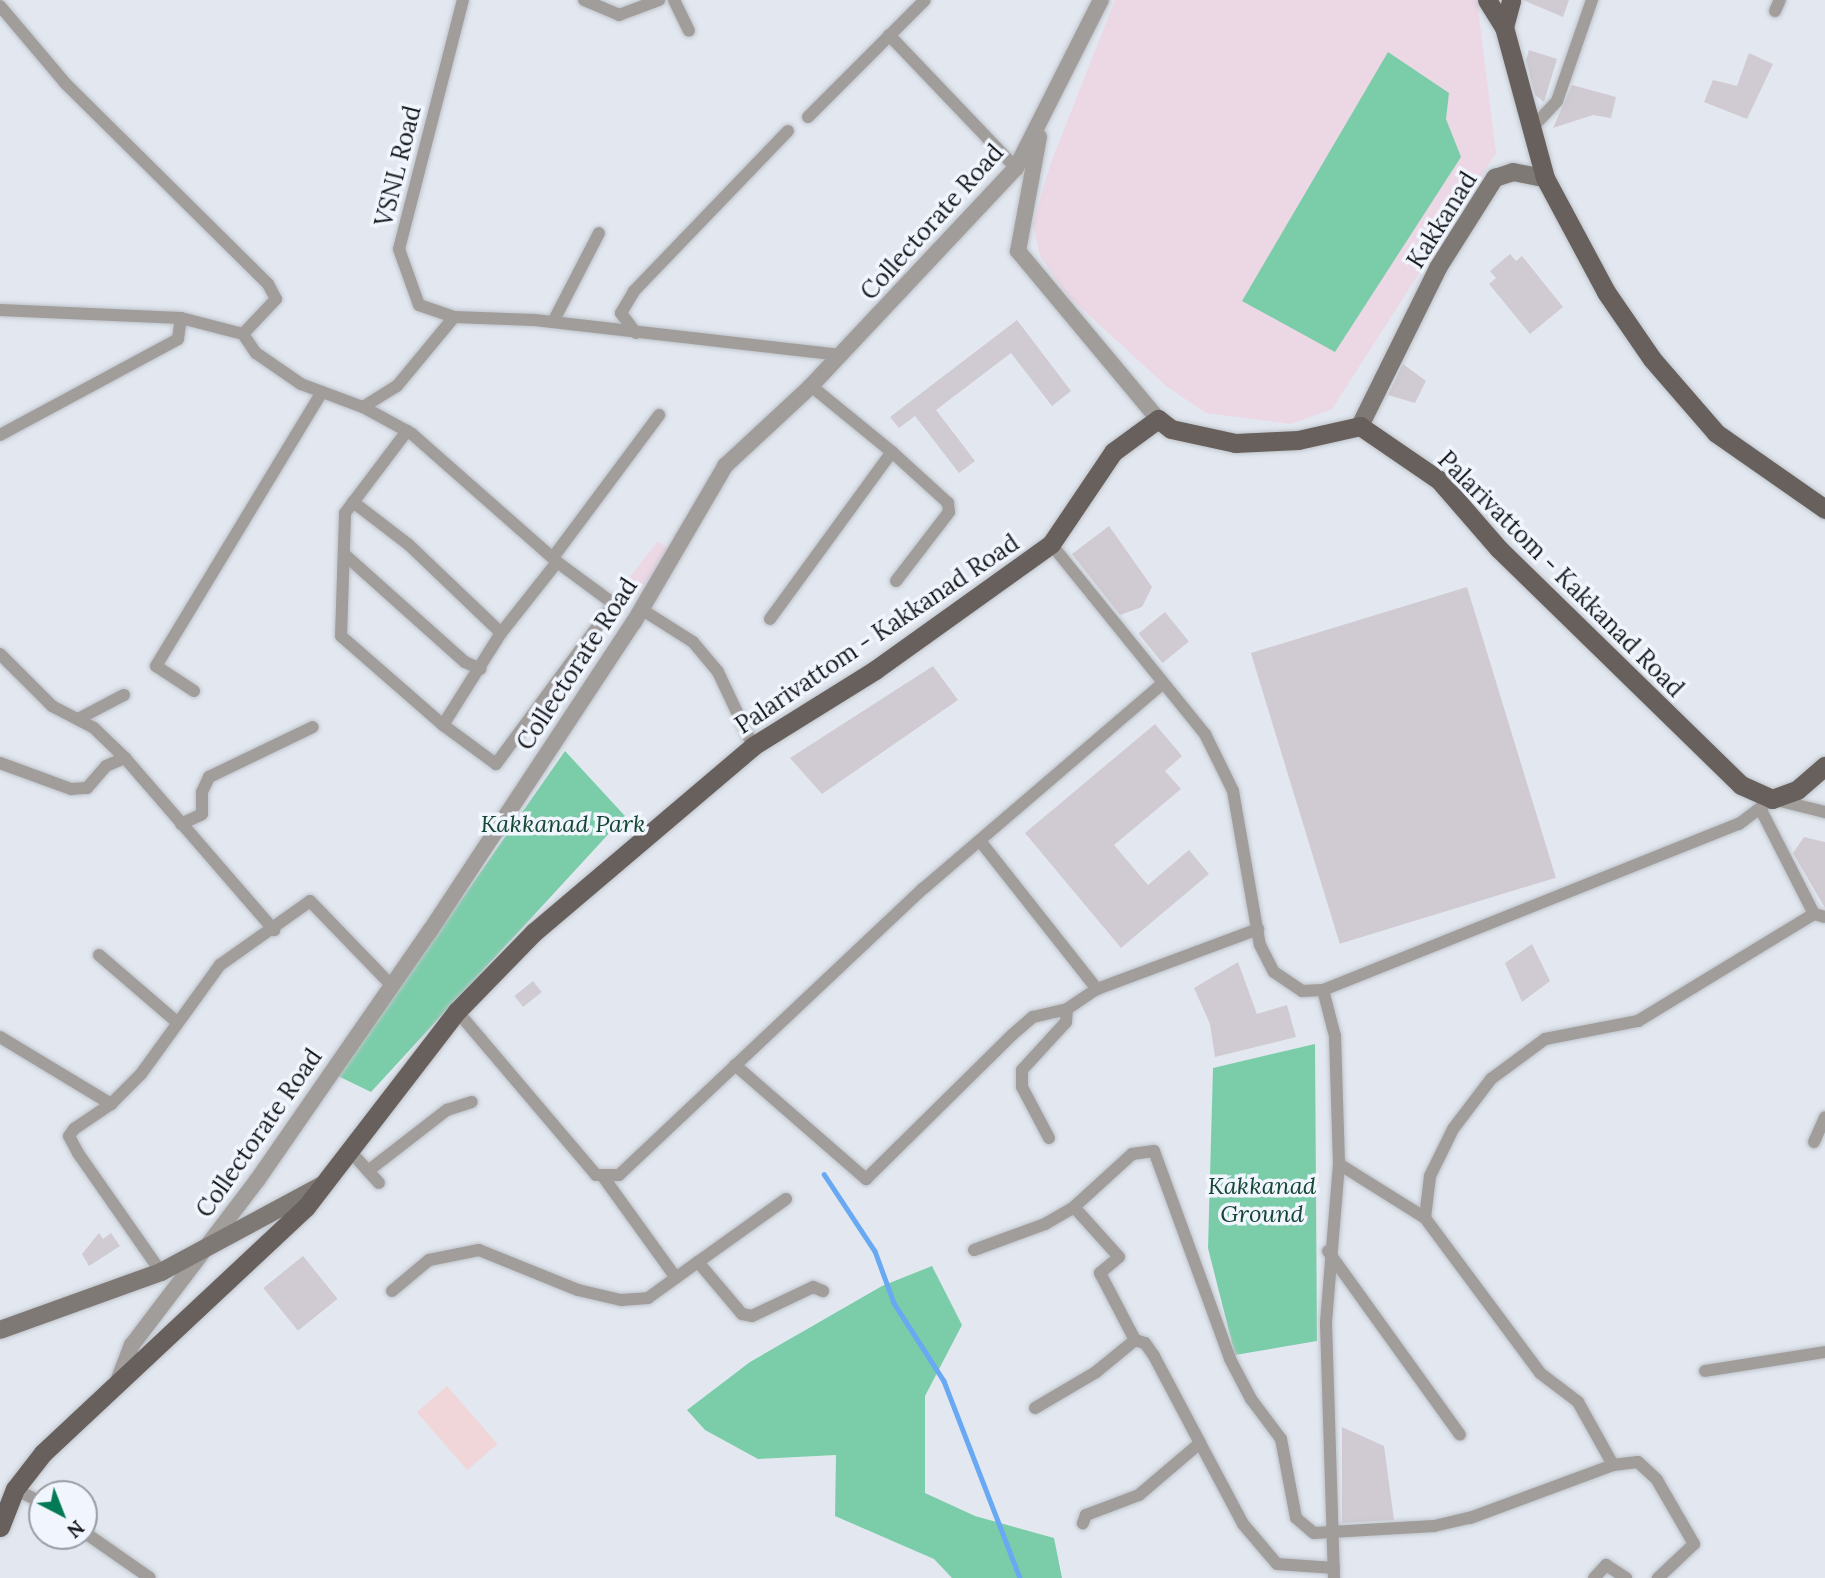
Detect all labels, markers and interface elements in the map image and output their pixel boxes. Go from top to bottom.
street label: VSNL Road [369,103,427,229]
street label: Collectorate Road [855,138,1009,306]
street label: Kakkanad [1401,166,1483,274]
street label: Palarivattom - Kakkanad Road [1432,445,1690,703]
street label: Palarivattom - Kakkanad Road [730,528,1024,740]
street label: Collectorate Road [511,573,643,755]
park label: Kakkanad Park [481,810,645,838]
street label: Collectorate Road [190,1043,328,1223]
park label: Kakkanad Ground [1208,1172,1316,1228]
north arrow [28,1480,98,1550]
text: N [62,1515,89,1543]

